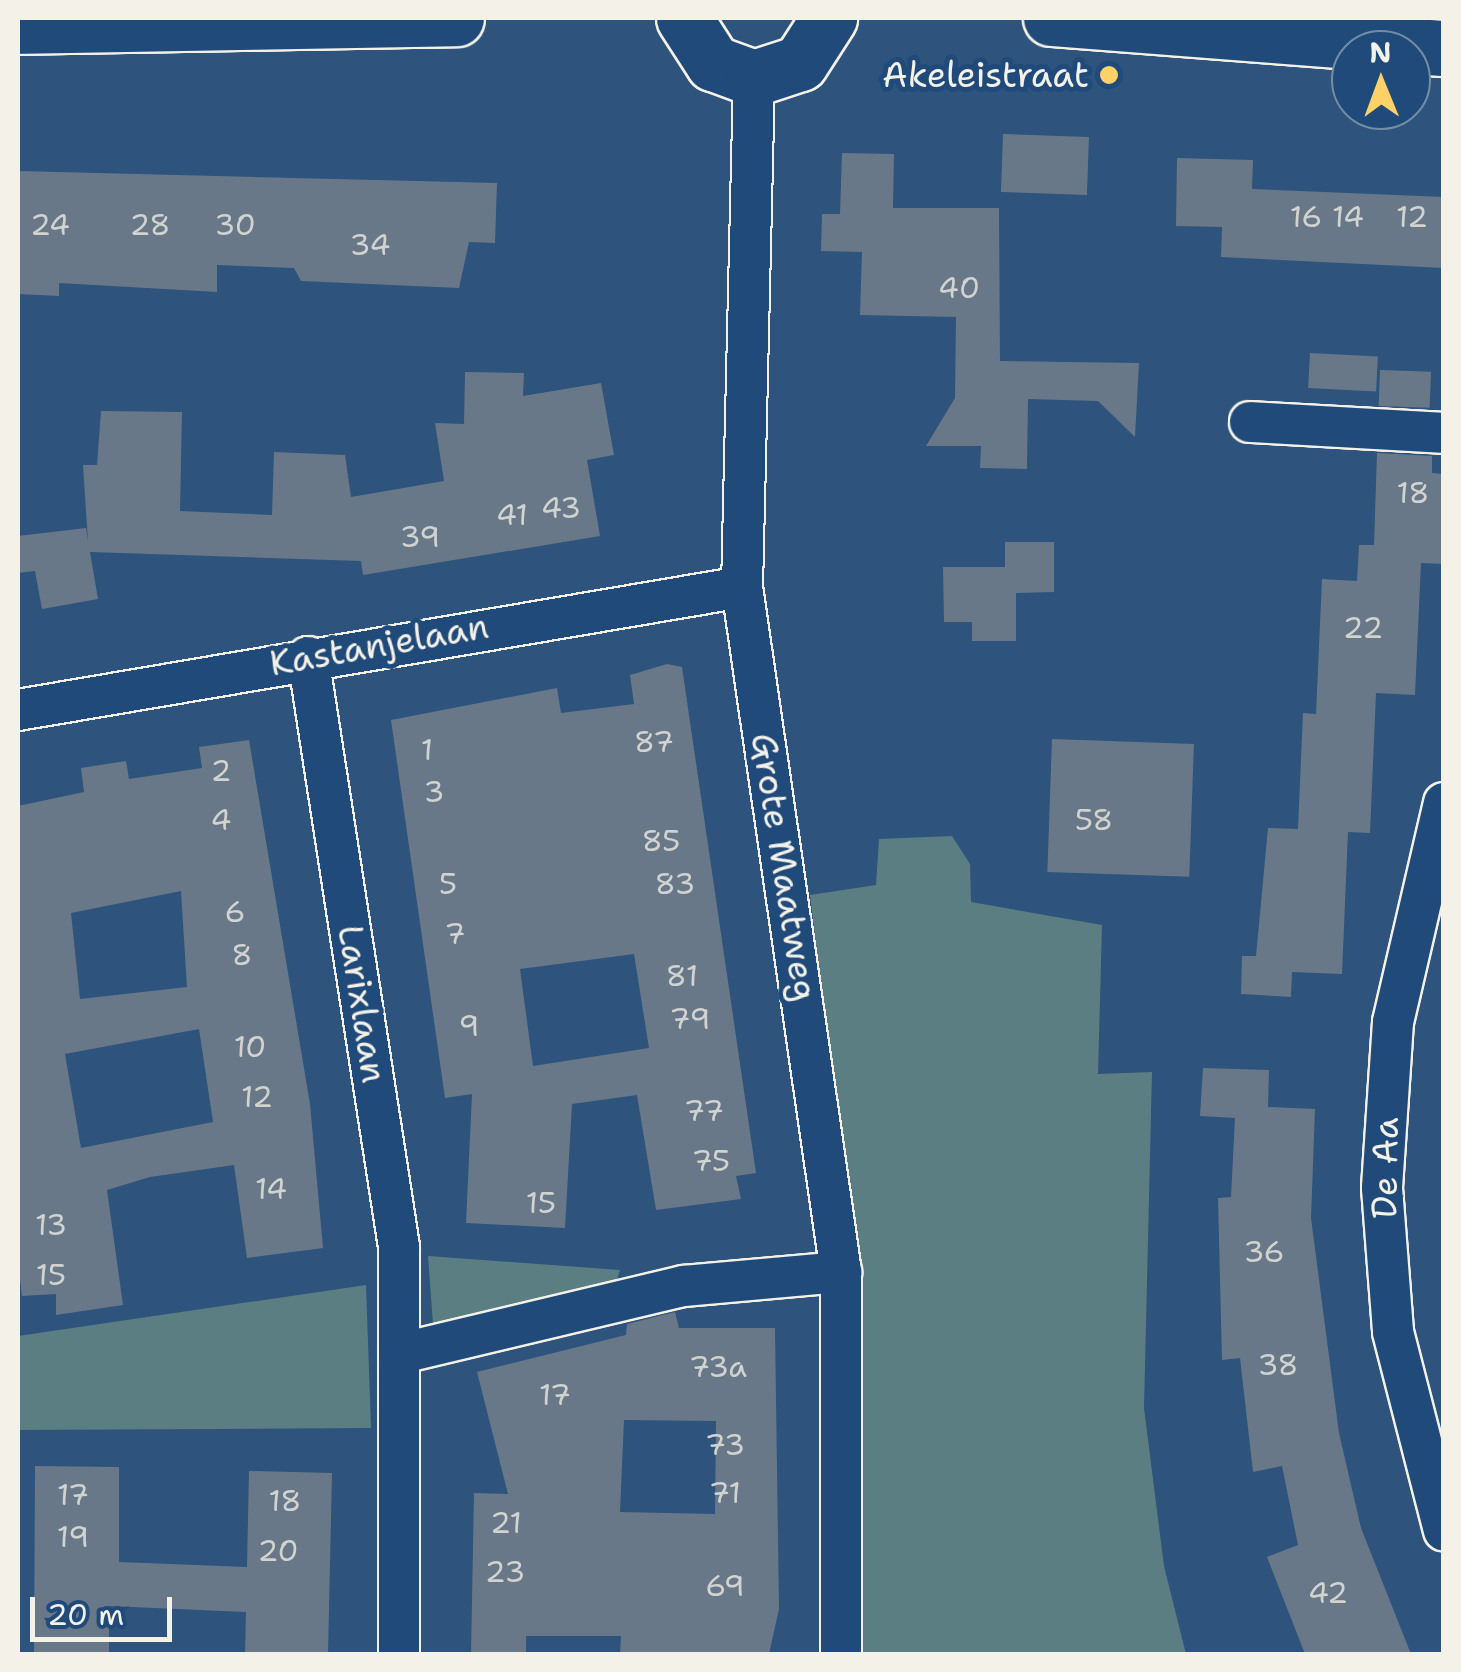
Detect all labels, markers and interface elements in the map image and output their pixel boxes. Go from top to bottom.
north arrow [1331,30,1431,130]
text: N [1369,33,1392,71]
place label: Akeleistraat [882,54,1089,96]
marker: Akeleistraat [1098,64,1120,86]
house number: 16 [1290,199,1322,235]
house number: 14 [1332,199,1364,235]
house number: 12 [1396,199,1428,235]
house number: 24 [30,207,70,243]
house number: 28 [129,207,171,243]
house number: 30 [214,207,256,243]
house number: 34 [350,227,390,263]
house number: 40 [938,270,980,306]
house number: 18 [1396,475,1430,511]
house number: 43 [541,490,581,526]
house number: 41 [496,497,528,533]
house number: 39 [400,519,440,555]
street label: Kastanjelaan [266,605,492,685]
house number: 22 [1343,610,1383,646]
house number: 87 [634,724,674,760]
street label: Grote Maatweg [742,730,826,1004]
house number: 1 [421,732,433,768]
house number: 2 [211,753,231,789]
house number: 3 [424,774,444,810]
house number: 4 [211,802,231,838]
house number: 58 [1075,802,1113,838]
house number: 85 [642,823,680,859]
house number: 5 [439,866,457,902]
house number: 83 [655,866,695,902]
house number: 6 [225,894,245,930]
house number: 7 [445,916,465,952]
street label: Larixlaan [329,922,395,1086]
house number: 8 [232,937,252,973]
house number: 81 [666,958,698,994]
house number: 79 [670,1001,710,1037]
house number: 9 [459,1008,479,1044]
house number: 10 [234,1029,266,1065]
house number: 12 [241,1079,273,1115]
house number: 77 [684,1093,724,1129]
street label: De Aa [1363,1117,1407,1219]
house number: 75 [692,1143,730,1179]
house number: 14 [255,1171,287,1207]
house number: 15 [526,1185,556,1221]
house number: 13 [35,1207,67,1243]
house number: 36 [1243,1234,1285,1270]
house number: 15 [36,1257,66,1293]
house number: 38 [1257,1347,1299,1383]
house number: 73a [689,1349,747,1385]
house number: 17 [539,1377,571,1413]
house number: 73 [705,1427,745,1463]
house number: 71 [709,1475,741,1511]
house number: 17 [57,1477,89,1513]
house number: 18 [268,1483,302,1519]
house number: 21 [490,1505,522,1541]
house number: 19 [57,1519,89,1555]
house number: 20 [257,1533,299,1569]
house number: 23 [485,1554,525,1590]
house number: 69 [705,1568,745,1604]
house number: 42 [1308,1575,1348,1611]
scale bar [35,1577,178,1639]
text: 20 m [47,1594,124,1635]

